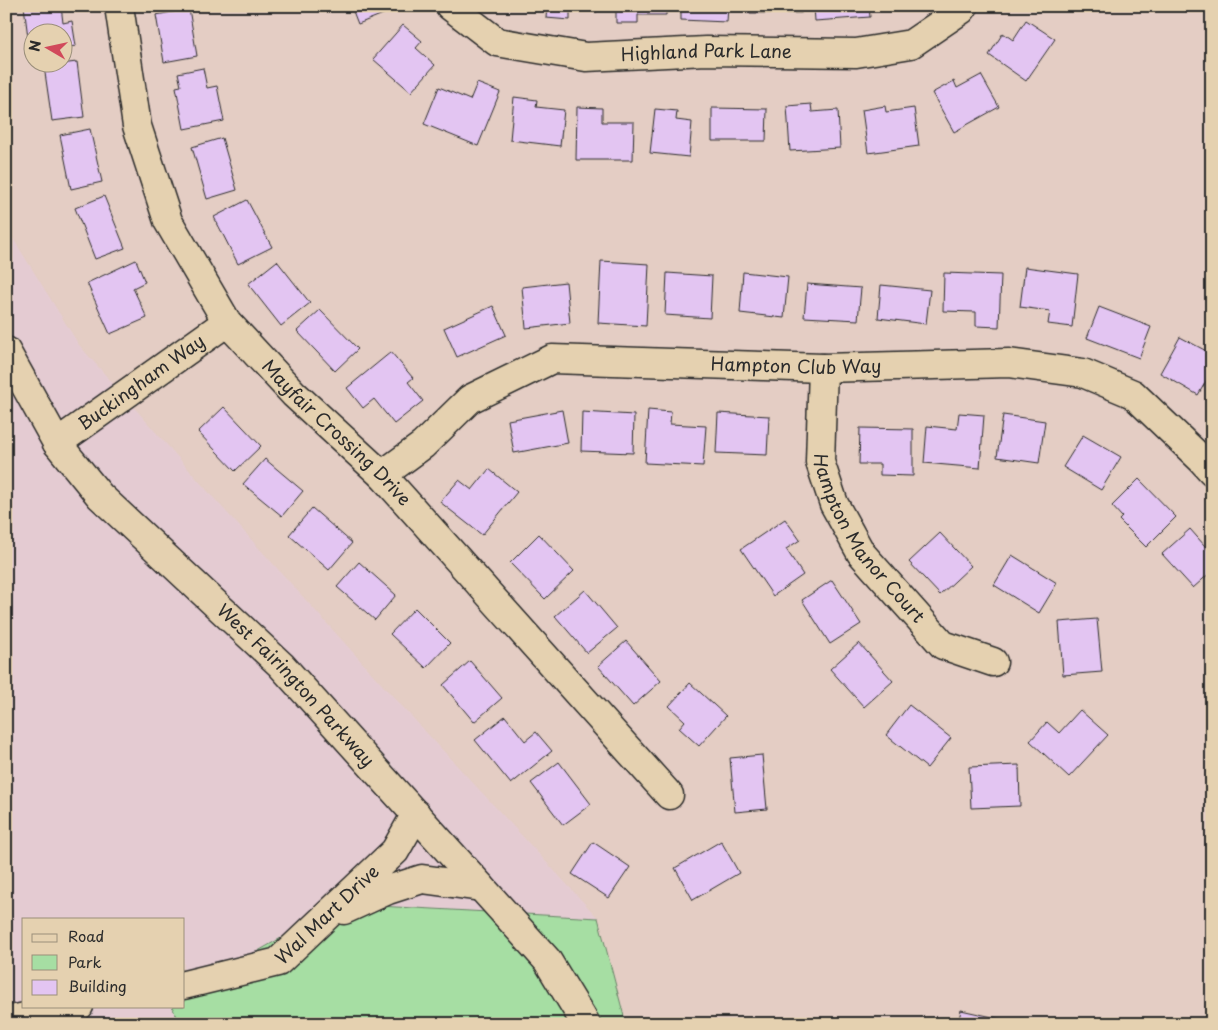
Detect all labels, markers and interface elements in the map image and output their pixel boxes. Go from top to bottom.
north arrow [22,22,72,72]
street label: Highland Park Lane [620,36,792,67]
text: N [23,39,46,53]
street label: Buckingham Way [72,327,210,436]
street label: Hampton Club Way [710,349,882,380]
street label: Mayfair Crossing Drive [256,353,418,511]
street label: Hampton Manor Court [808,453,932,628]
street label: West Fairington Parkway [211,597,382,772]
street label: Wal Mart Drive [268,858,385,970]
legend [22,918,185,1008]
text: Road [68,924,104,947]
text: Park [68,950,102,973]
text: Building [68,974,127,997]

